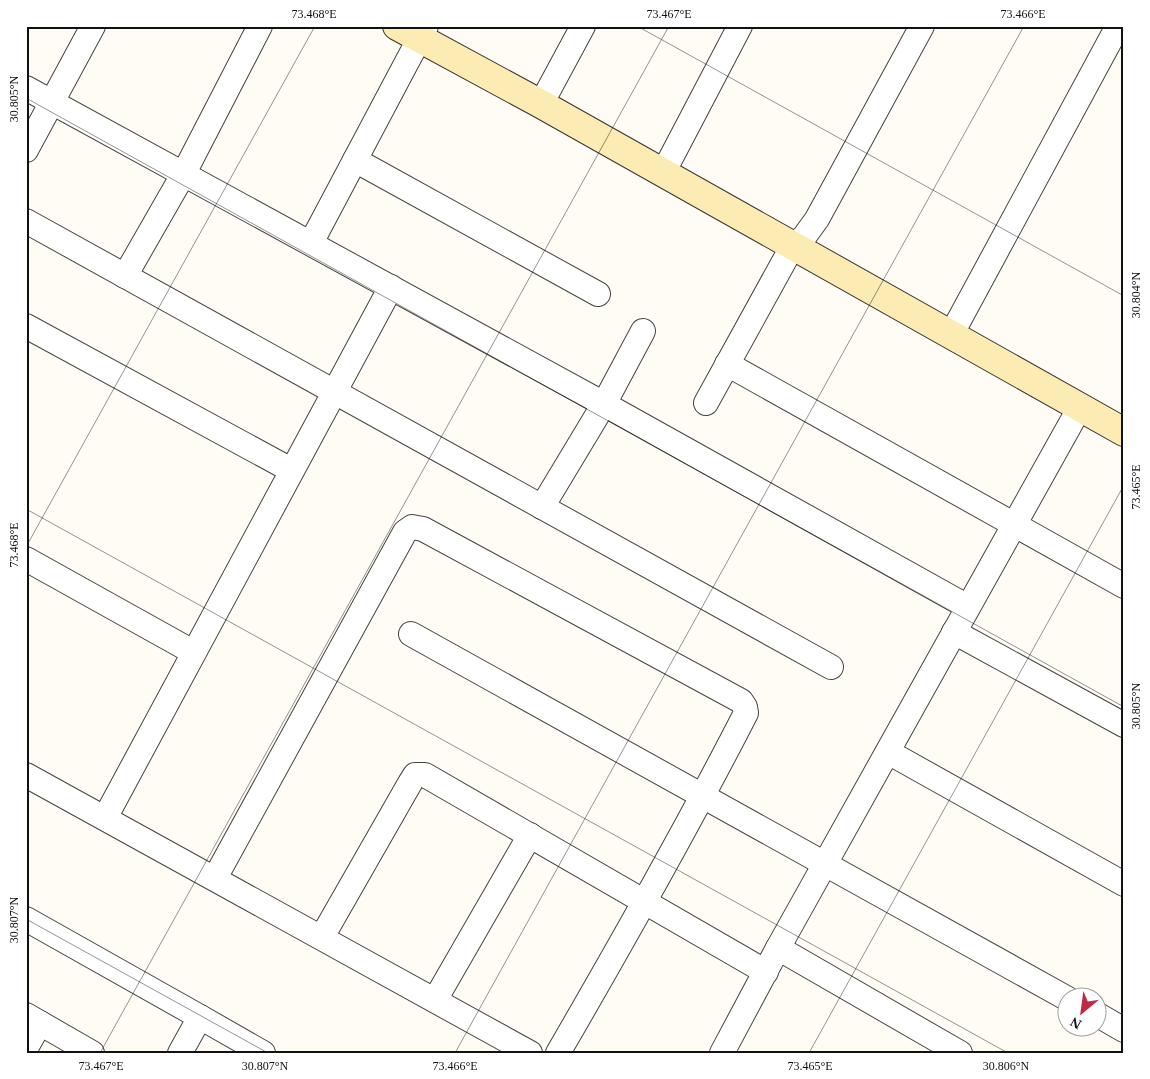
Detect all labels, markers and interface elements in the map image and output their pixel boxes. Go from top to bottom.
text: 73.468°E [291,7,337,21]
text: 73.467°E [646,7,692,21]
text: 73.466°E [1000,7,1046,21]
text: 30.805°N [7,75,21,122]
text: 30.804°N [1129,271,1143,318]
text: 73.465°E [1129,464,1143,510]
text: 73.468°E [7,522,21,568]
text: 30.805°N [1129,682,1143,729]
text: 30.807°N [7,896,21,943]
north arrow [1058,986,1108,1036]
text: N [1068,1014,1084,1032]
text: 73.467°E [78,1059,124,1073]
text: 30.807°N [242,1059,289,1073]
text: 73.466°E [432,1059,478,1073]
text: 73.465°E [787,1059,833,1073]
text: 30.806°N [983,1059,1030,1073]

